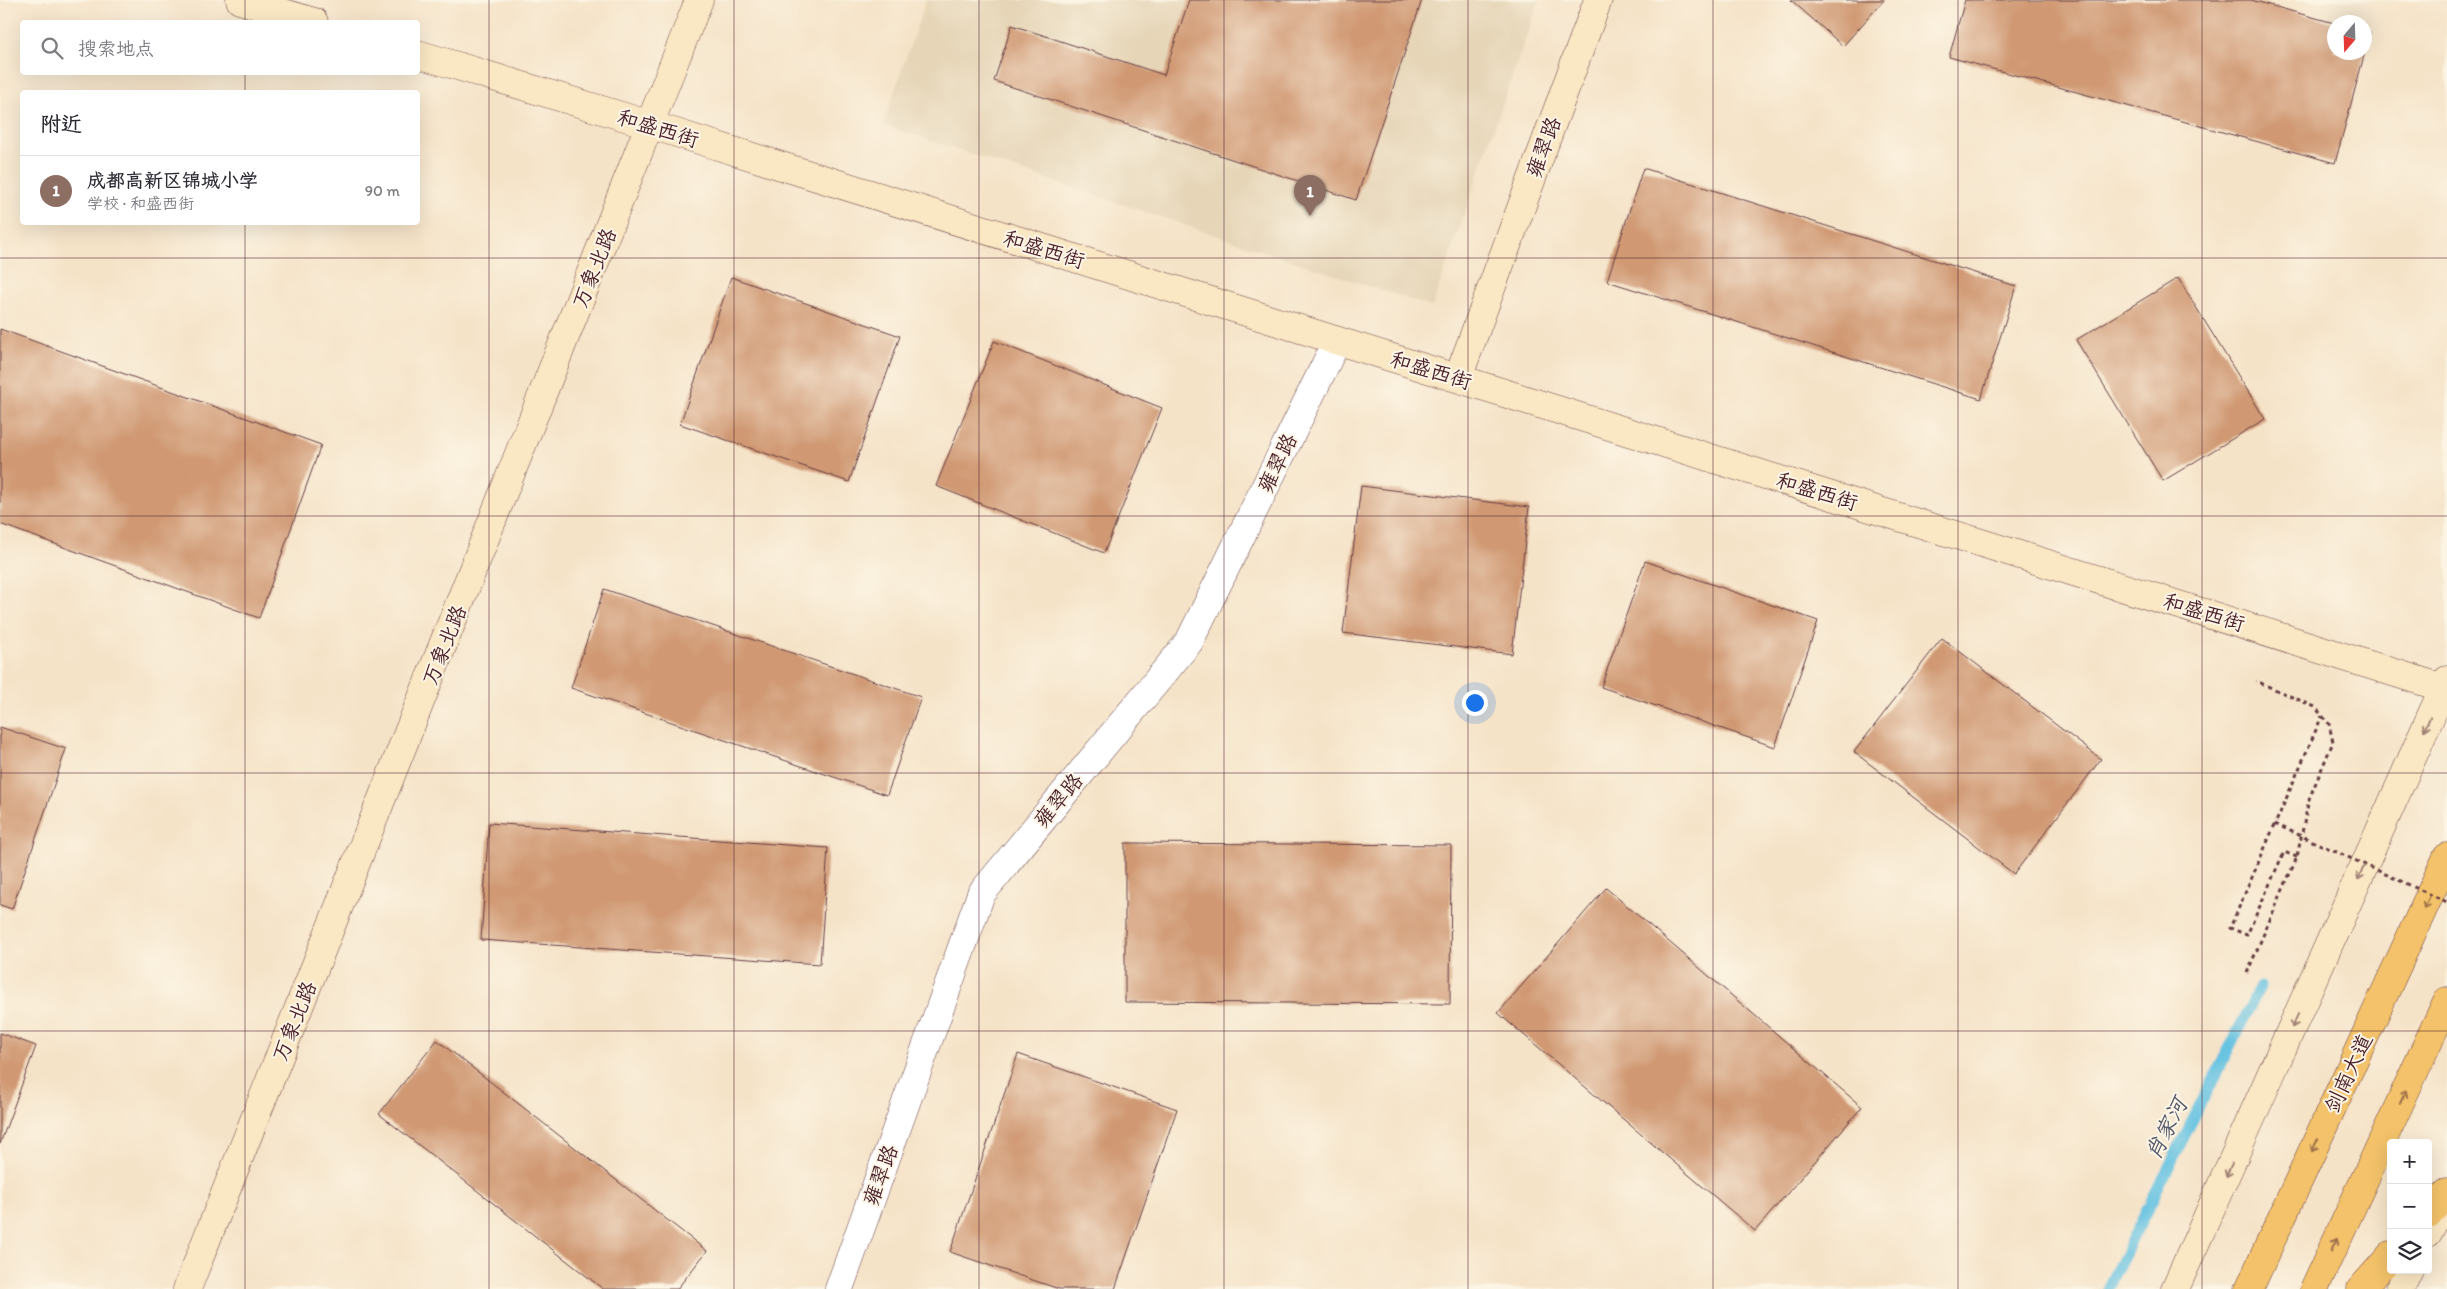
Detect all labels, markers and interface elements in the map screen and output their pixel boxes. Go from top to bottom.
north arrow [2327,15,2372,60]
search box [20,20,420,75]
icon: search [38,34,66,62]
text: 搜索地点 [78,37,154,60]
street label: 和盛西街 [614,104,702,152]
text: 附近 [40,111,82,136]
street label: 雍翠路 [1520,113,1566,181]
text: 成都高新区锦城小学 [87,169,258,192]
pin: 1 [1294,175,1326,216]
text: 1 [52,181,60,200]
text: 90 m [365,181,400,200]
text: 学校 · 和盛西街 [87,194,194,213]
street label: 万象北路 [567,224,621,312]
street label: 和盛西街 [1000,225,1088,273]
street label: 和盛西街 [1387,346,1475,394]
street label: 雍翠路 [1252,429,1302,497]
street label: 和盛西街 [1773,467,1861,515]
street label: 和盛西街 [2160,588,2248,636]
street label: 万象北路 [417,601,471,689]
your location [1462,690,1488,716]
one-way arrow [2422,716,2432,731]
street label: 雍翠路 [1028,768,1088,832]
one-way arrow [2356,865,2366,880]
one-way arrow [2421,894,2431,909]
street label: 万象北路 [267,977,321,1065]
one-way arrow [2289,1013,2299,1028]
street label: 剑南大道 [2319,1030,2377,1116]
one-way arrow [2398,1090,2408,1105]
water label: 肖家河 [2139,1091,2194,1165]
one-way arrow [2310,1137,2319,1152]
map controls [2387,1139,2432,1274]
button: + [2387,1139,2432,1184]
street label: 雍翠路 [857,1141,903,1209]
one-way arrow [2223,1162,2233,1177]
button: − [2387,1184,2432,1229]
button: layers [2387,1229,2432,1274]
one-way arrow [2330,1238,2340,1253]

